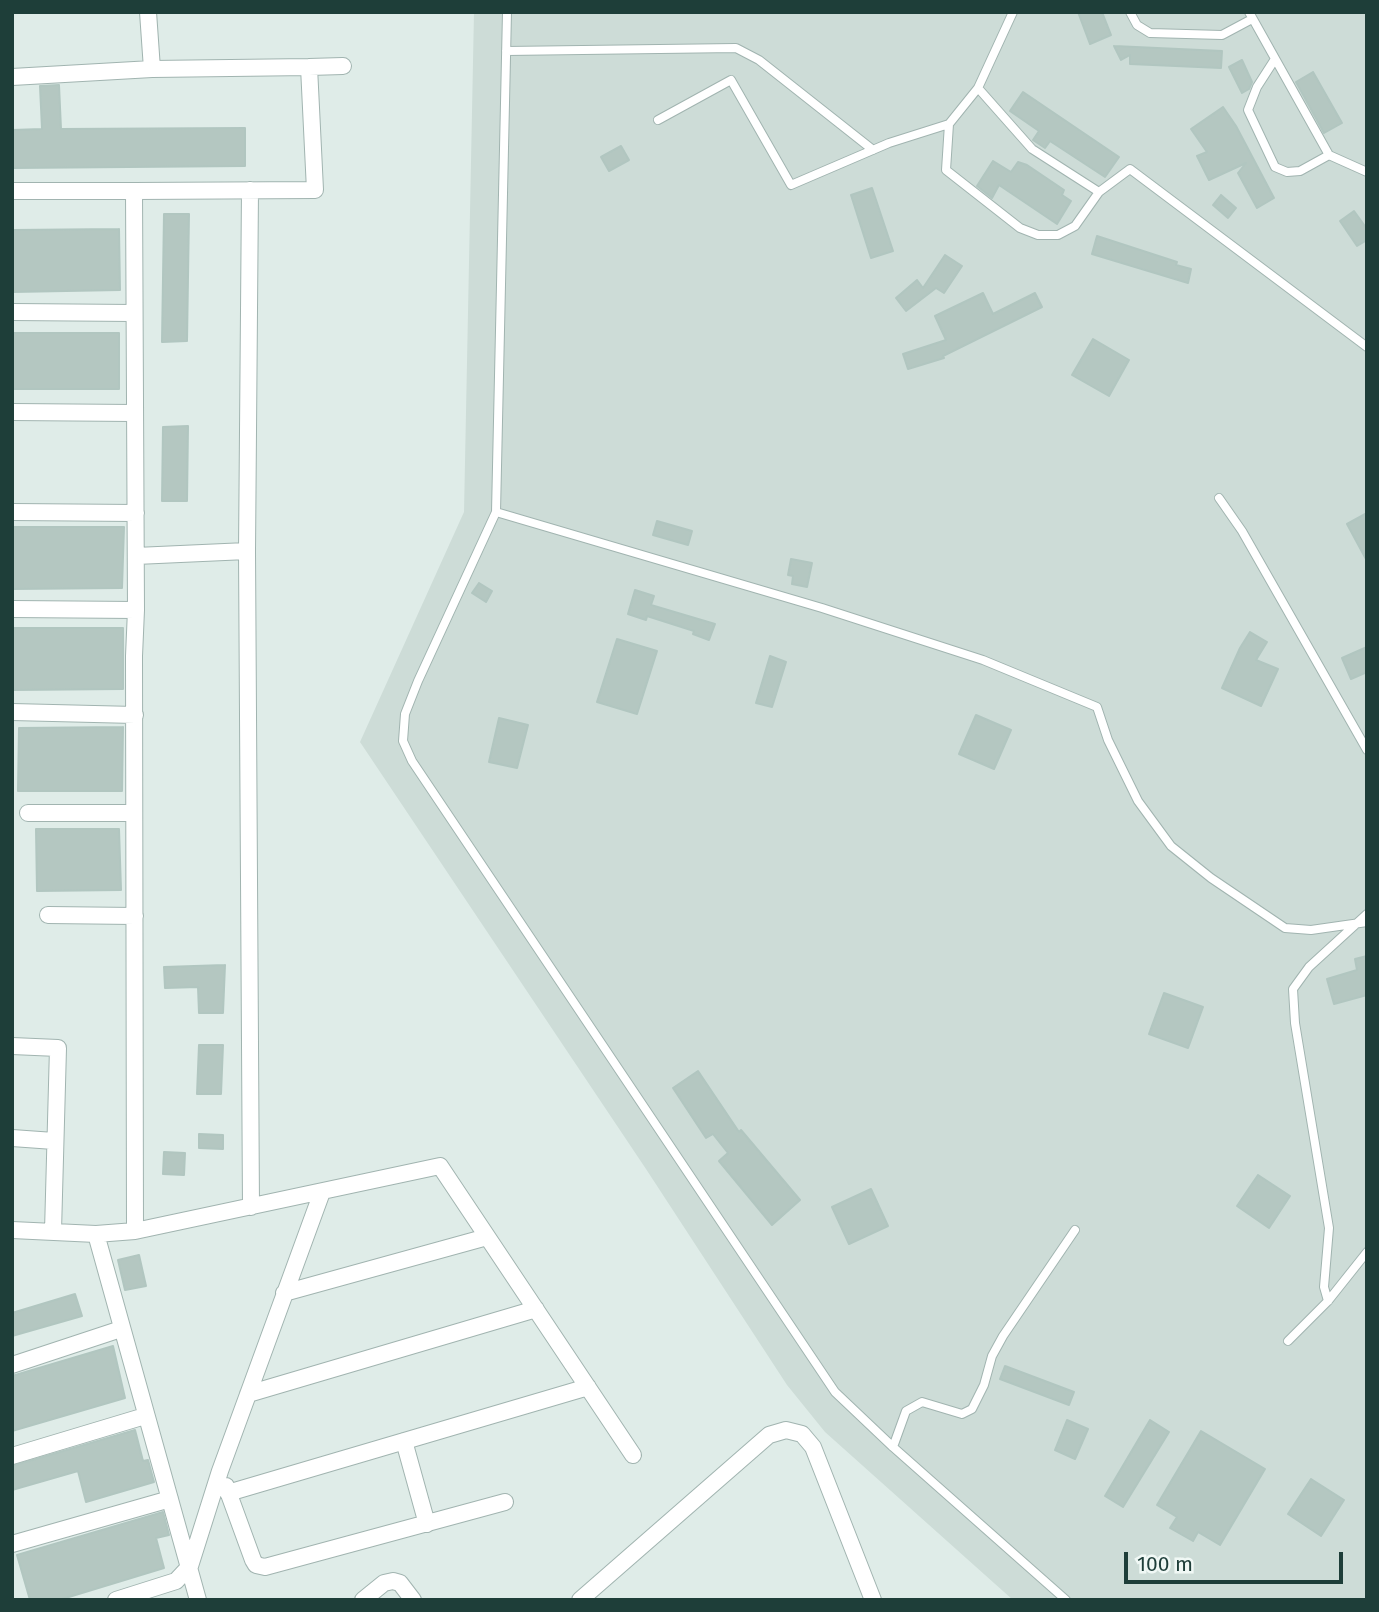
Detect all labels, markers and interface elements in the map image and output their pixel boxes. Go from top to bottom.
scale bar [1127,1538,1346,1582]
text: 100 m [1137,1551,1193,1577]

